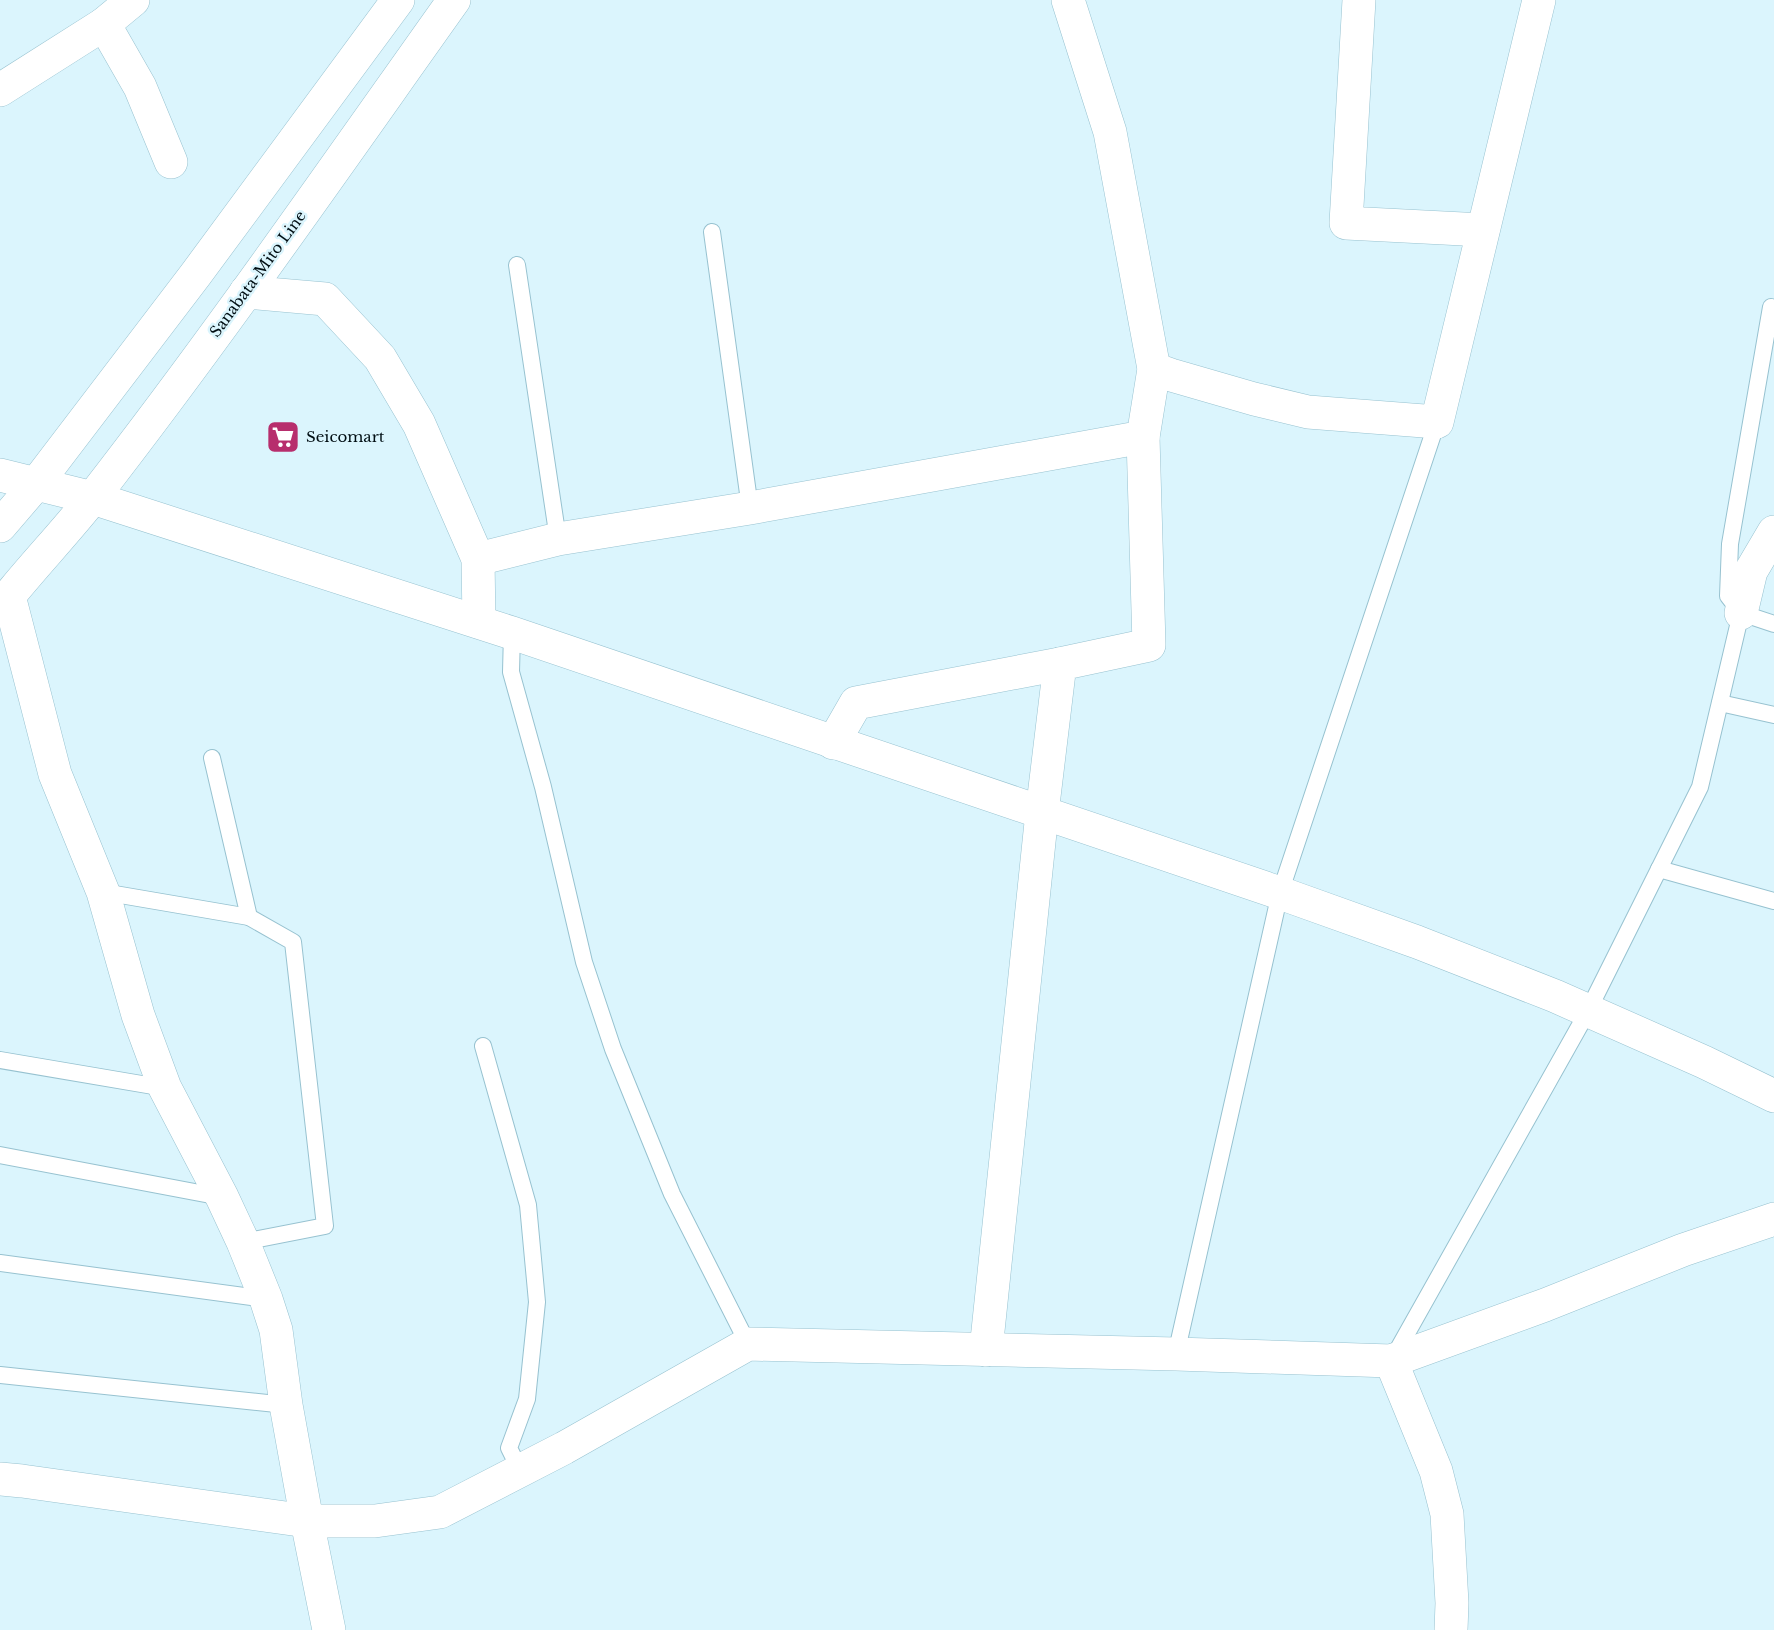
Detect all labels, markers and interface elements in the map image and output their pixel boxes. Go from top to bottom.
street label: Sanabata-Mito Line [205,207,310,341]
supermarket icon: Seicomart [265,419,301,455]
place label: Seicomart [306,427,385,446]

